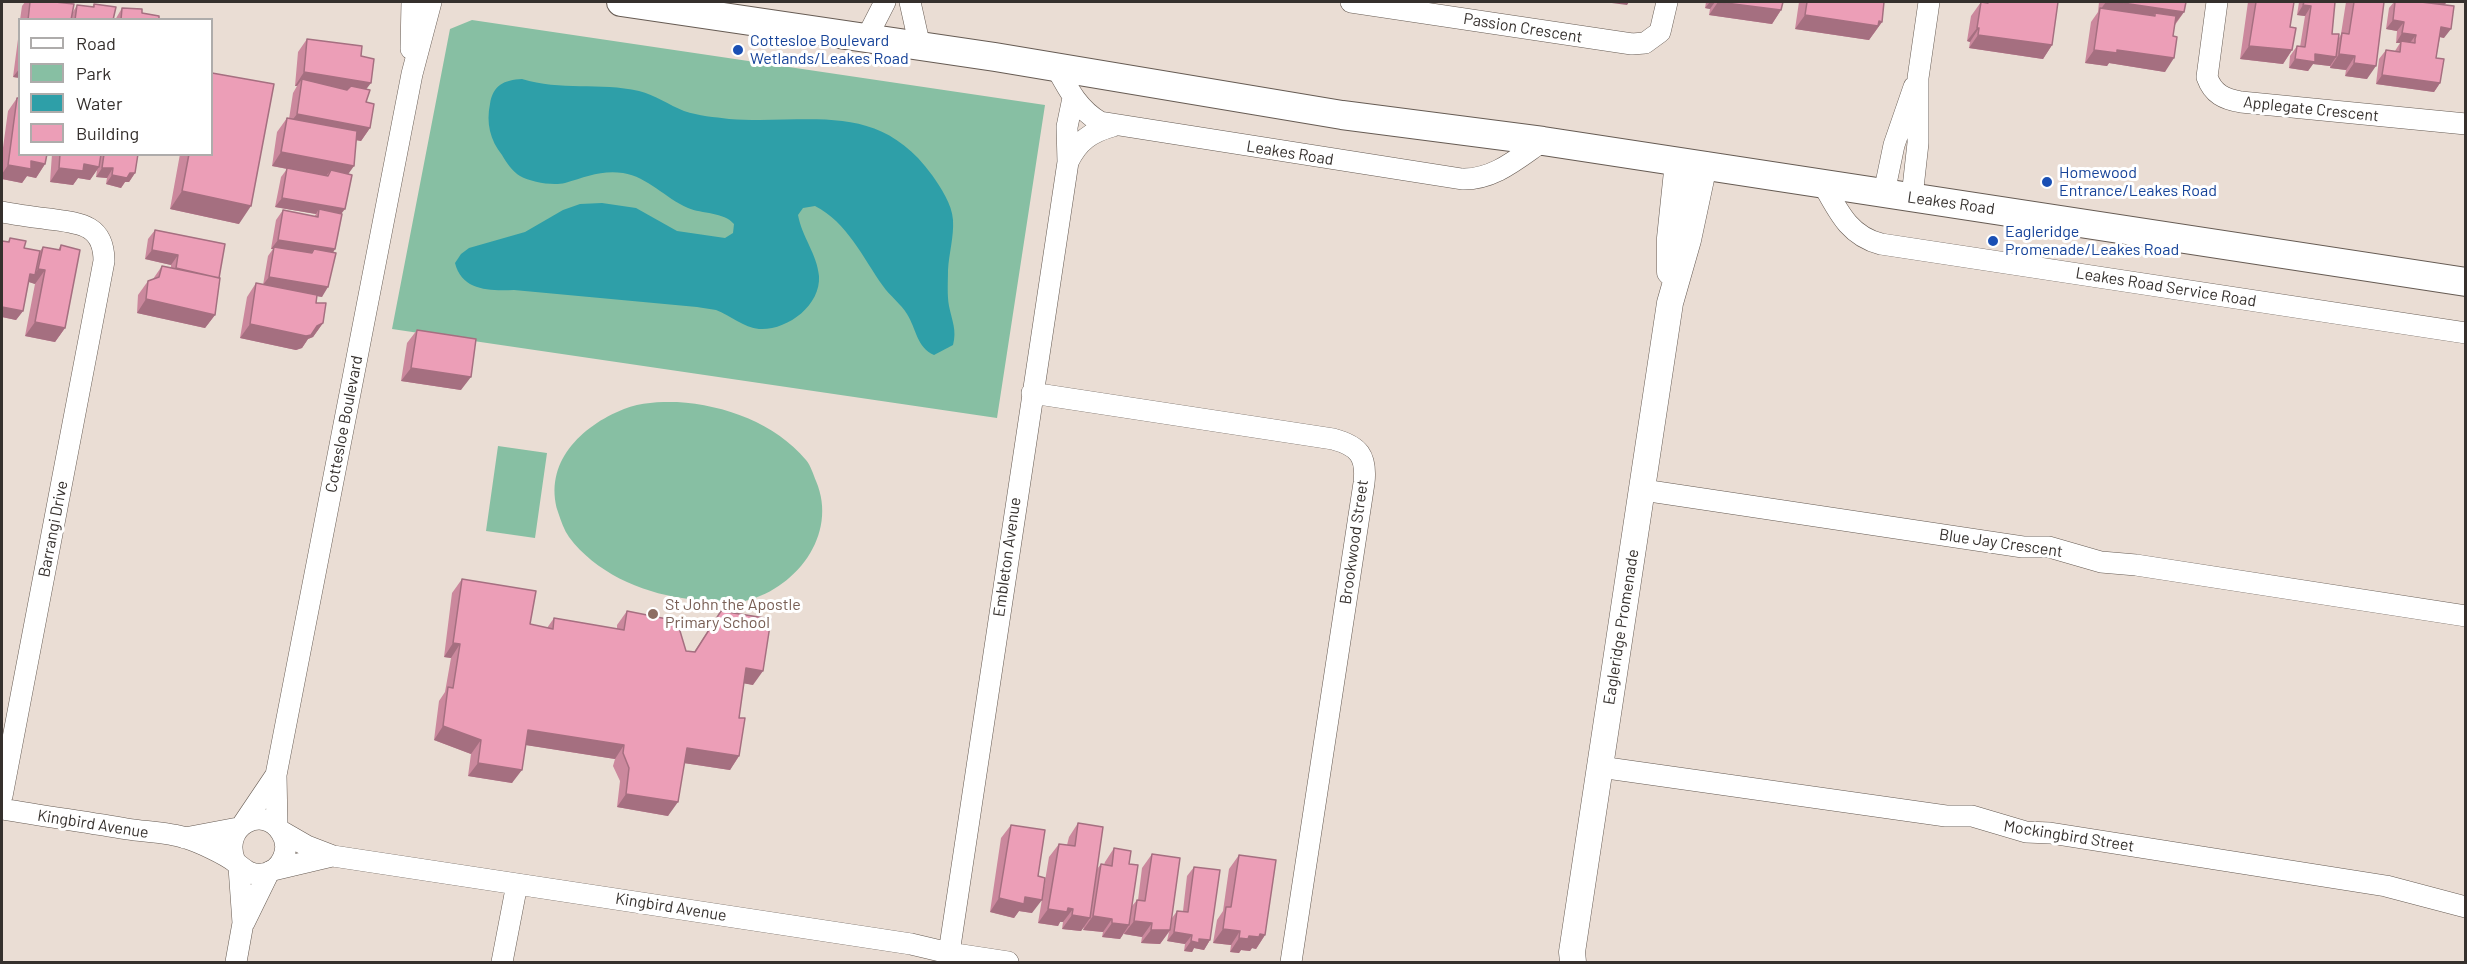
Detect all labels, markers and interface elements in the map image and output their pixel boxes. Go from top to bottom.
street label: Passion Crescent [1462,9,1584,47]
legend [18,18,213,156]
place label: Cottesloe Boulevard Wetlands/Leakes Road [750,31,909,69]
text: Road [76,32,116,54]
marker: Cottesloe Boulevard Wetlands/Leakes Road [731,43,745,57]
text: Park [76,62,111,84]
text: Water [76,92,123,114]
street label: Applegate Crescent [2242,92,2380,126]
text: Building [76,122,139,144]
street label: Leakes Road [1245,137,1335,169]
place label: Homewood Entrance/Leakes Road [2059,163,2217,201]
marker: Homewood Entrance/Leakes Road [2040,175,2054,189]
street label: Leakes Road [1906,187,1996,219]
place label: Eagleridge Promenade/Leakes Road [2005,222,2179,260]
marker: Eagleridge Promenade/Leakes Road [1986,234,2000,248]
street label: Leakes Road Service Road [2074,263,2258,311]
street label: Cottesloe Boulevard [321,354,367,494]
street label: Brookwood Street [1336,478,1372,606]
street label: Barrangi Drive [34,479,72,579]
street label: Embleton Avenue [989,496,1025,618]
street label: Blue Jay Crescent [1938,525,2064,561]
street label: Eagleridge Promenade [1599,548,1643,706]
place label: St John the Apostle Primary School [665,595,801,633]
marker: St John the Apostle Primary School [646,607,660,621]
street label: Kingbird Avenue [36,806,150,842]
street label: Mockingbird Street [2002,816,2136,856]
street label: Kingbird Avenue [614,889,728,925]

